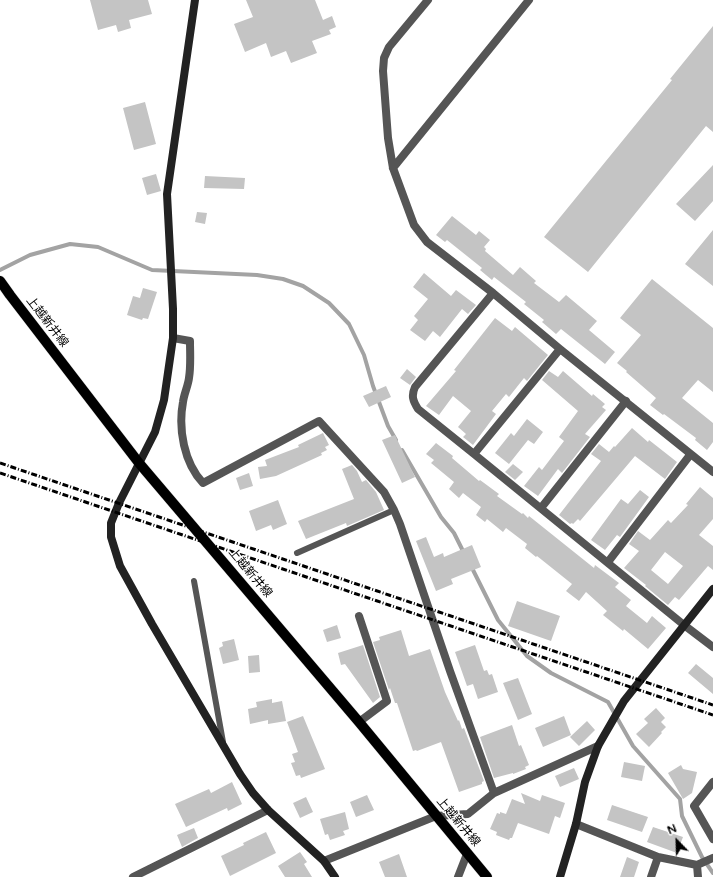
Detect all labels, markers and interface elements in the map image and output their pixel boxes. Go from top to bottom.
street label: 上越新井線 [23,294,71,350]
street label: 上越新井線 [225,545,275,601]
street label: 上越新井線 [433,794,483,850]
north arrow [657,821,697,861]
text: N [666,822,679,837]

